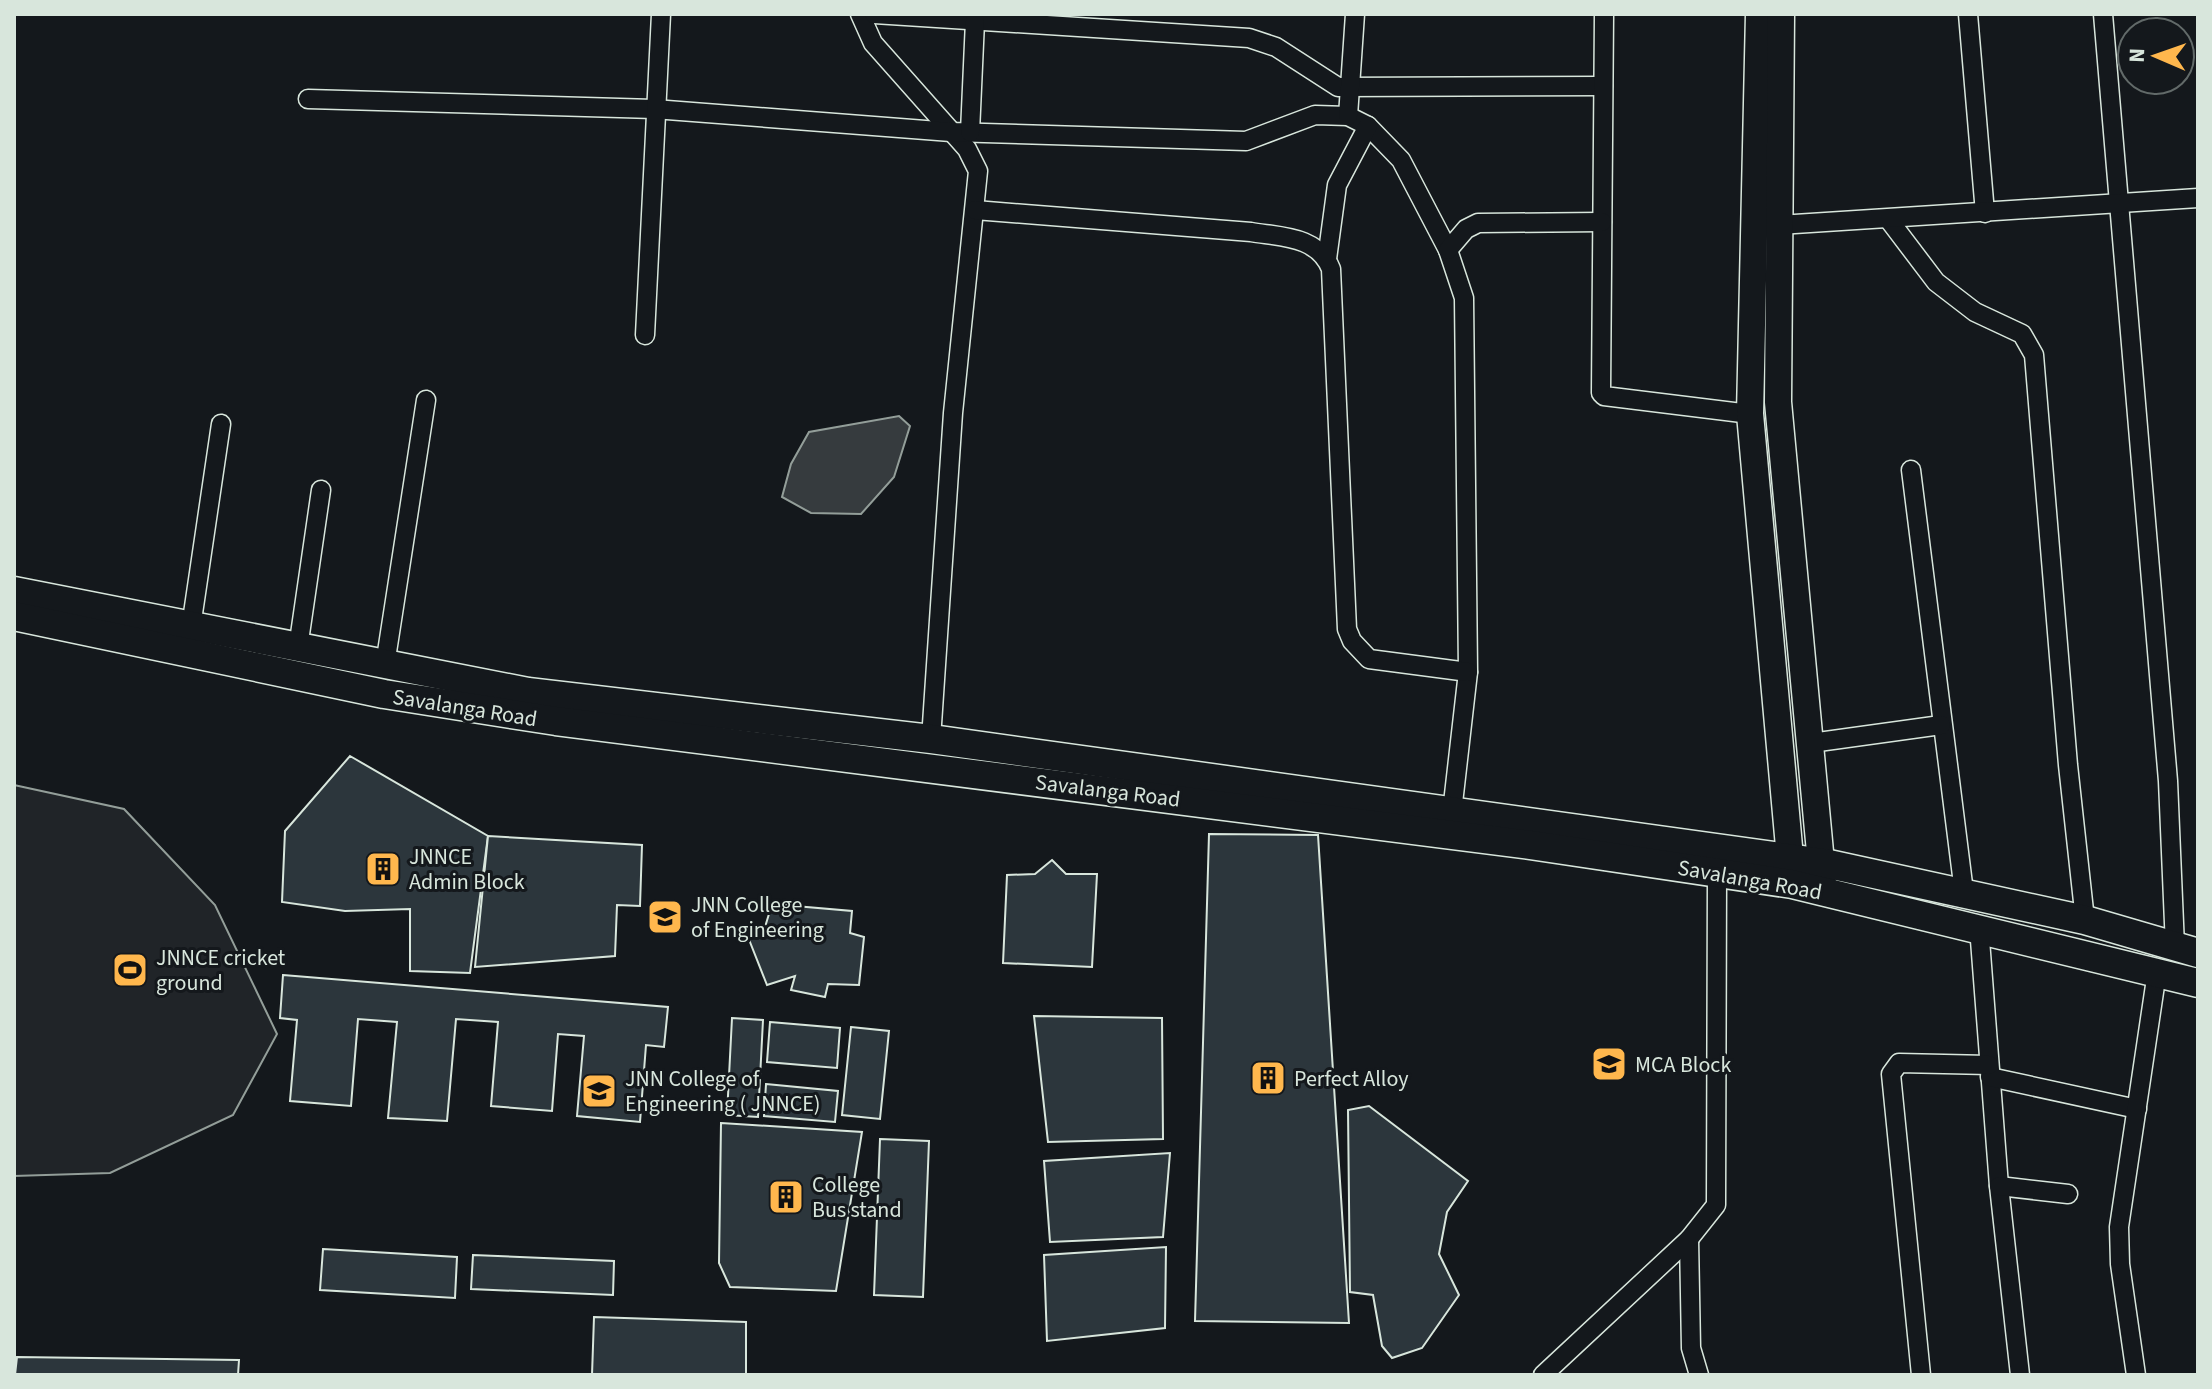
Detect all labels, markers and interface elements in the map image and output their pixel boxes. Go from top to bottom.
north arrow [2116,16,2196,96]
text: N [2121,47,2153,63]
street label: Savalanga Road [390,681,539,735]
street label: Savalanga Road [1034,766,1182,816]
place label: JNNCE Admin Block [409,841,525,898]
building icon: JNNCE Admin Block [364,850,402,888]
street label: Savalanga Road [1675,852,1824,908]
place label: JNN College of Engineering [691,889,824,946]
school or university icon: JNN College of Engineering [646,898,684,936]
place label: JNNCE cricket ground [156,942,286,999]
sports icon: JNNCE cricket ground [111,951,149,989]
school or university icon: MCA Block [1590,1045,1628,1083]
place label: MCA Block [1635,1049,1731,1081]
building icon: Perfect Alloy [1249,1059,1287,1097]
place label: JNN College of Engineering ( JNNCE) [625,1063,820,1120]
place label: Perfect Alloy [1294,1063,1409,1095]
school or university icon: JNN College of Engineering ( JNNCE) [580,1072,618,1110]
place label: College Bus stand [812,1169,902,1226]
building icon: College Bus stand [767,1178,805,1216]

